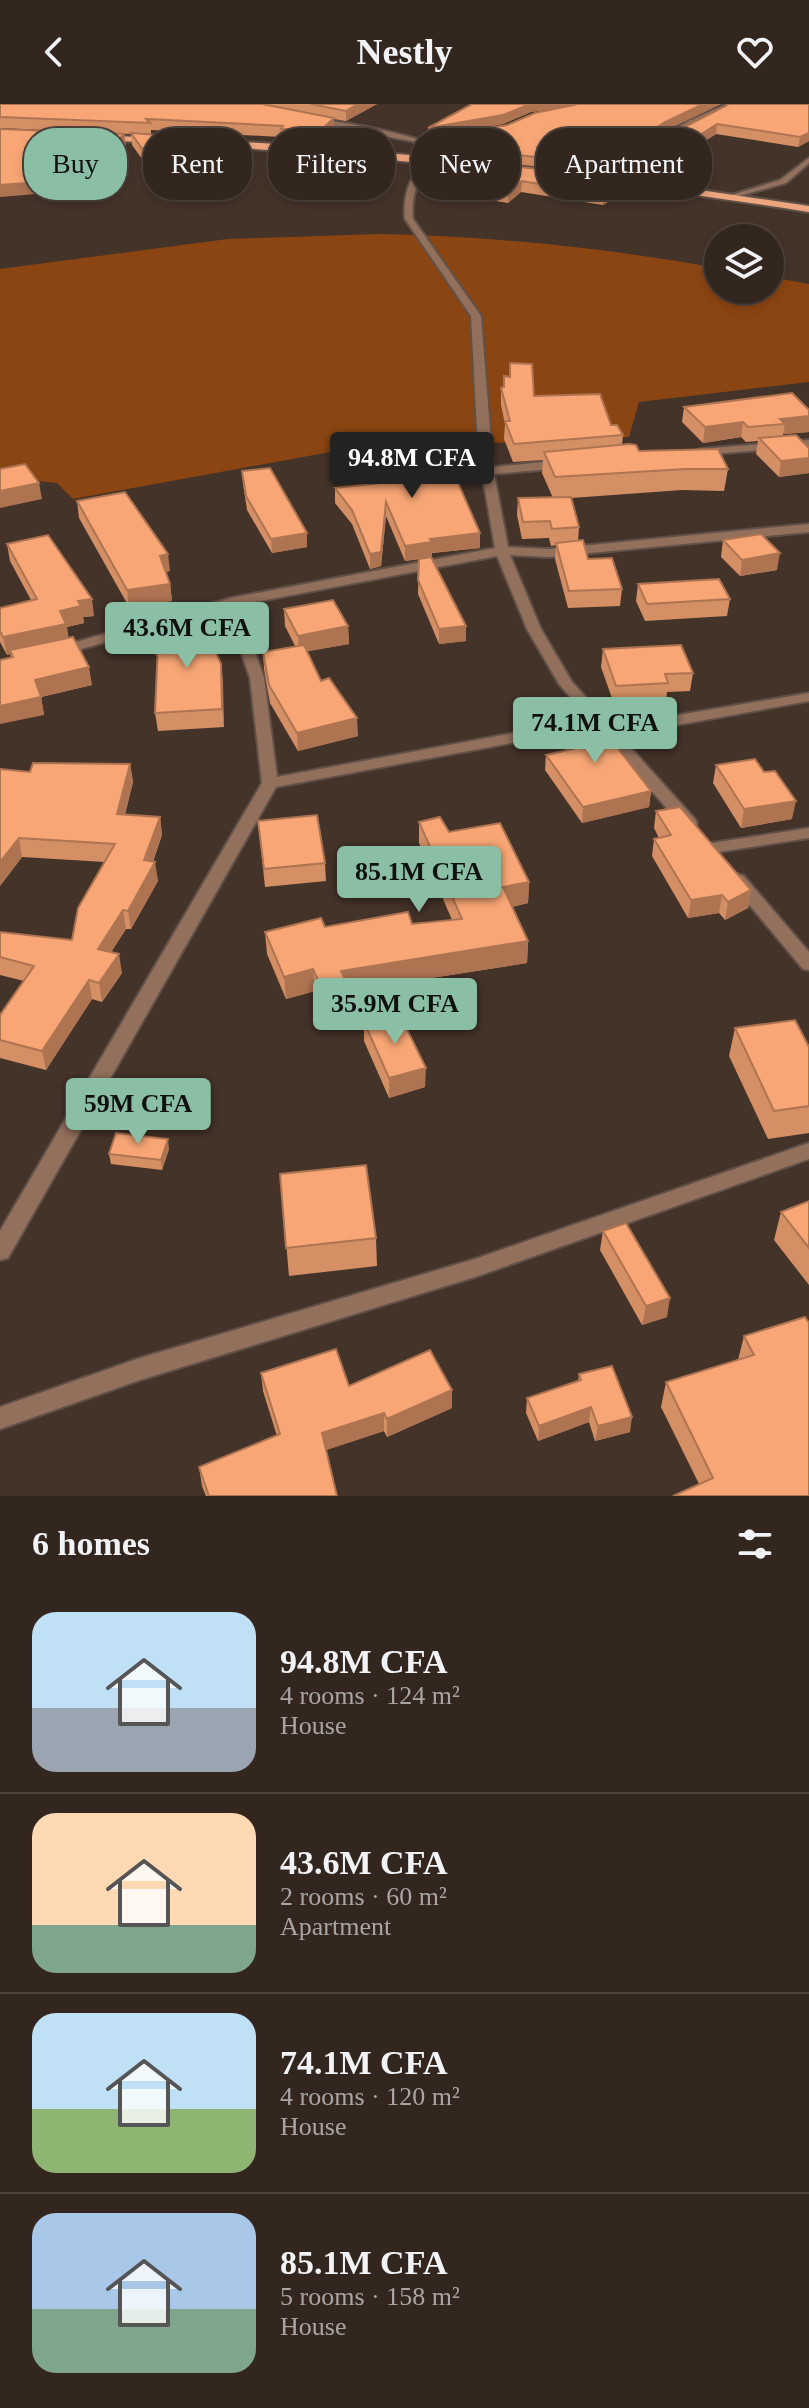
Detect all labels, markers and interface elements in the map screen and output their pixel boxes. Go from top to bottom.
icon: back [32,30,76,74]
icon: heart [733,30,777,74]
text: Nestly [357,32,452,72]
chip: Buy [24,128,127,200]
chip: Rent [143,128,252,200]
chip: Filters [268,128,395,200]
chip: New [411,128,520,200]
chip: Apartment [536,128,712,200]
map controls [704,224,784,304]
button: layers [704,224,784,304]
pin: 94.8M CFA [320,432,504,500]
text: 94.8M CFA [348,443,476,472]
pin: 43.6M CFA [95,602,279,670]
text: 43.6M CFA [123,613,251,642]
pin: 74.1M CFA [503,697,687,765]
text: 74.1M CFA [531,708,659,737]
pin: 85.1M CFA [327,846,511,914]
text: 85.1M CFA [355,857,483,886]
pin: 35.9M CFA [303,978,487,1046]
text: 35.9M CFA [331,989,459,1018]
pin: 59M CFA [64,1078,212,1146]
text: 59M CFA [84,1089,192,1118]
icon: filters [733,1522,777,1566]
text: 6 homes [32,1525,150,1562]
text: 94.8M CFA [280,1643,447,1680]
icon: home [96,1644,192,1740]
text: 4 rooms · 124 m² [280,1681,460,1710]
text: House [280,1711,346,1740]
text: 43.6M CFA [280,1844,447,1881]
icon: home [96,1845,192,1941]
text: 2 rooms · 60 m² [280,1882,447,1911]
text: Apartment [280,1912,391,1941]
text: 74.1M CFA [280,2044,447,2081]
icon: home [96,2045,192,2141]
text: 4 rooms · 120 m² [280,2082,460,2111]
text: House [280,2112,346,2141]
text: 85.1M CFA [280,2244,447,2281]
icon: home [96,2245,192,2341]
text: 5 rooms · 158 m² [280,2282,460,2311]
text: House [280,2312,346,2341]

